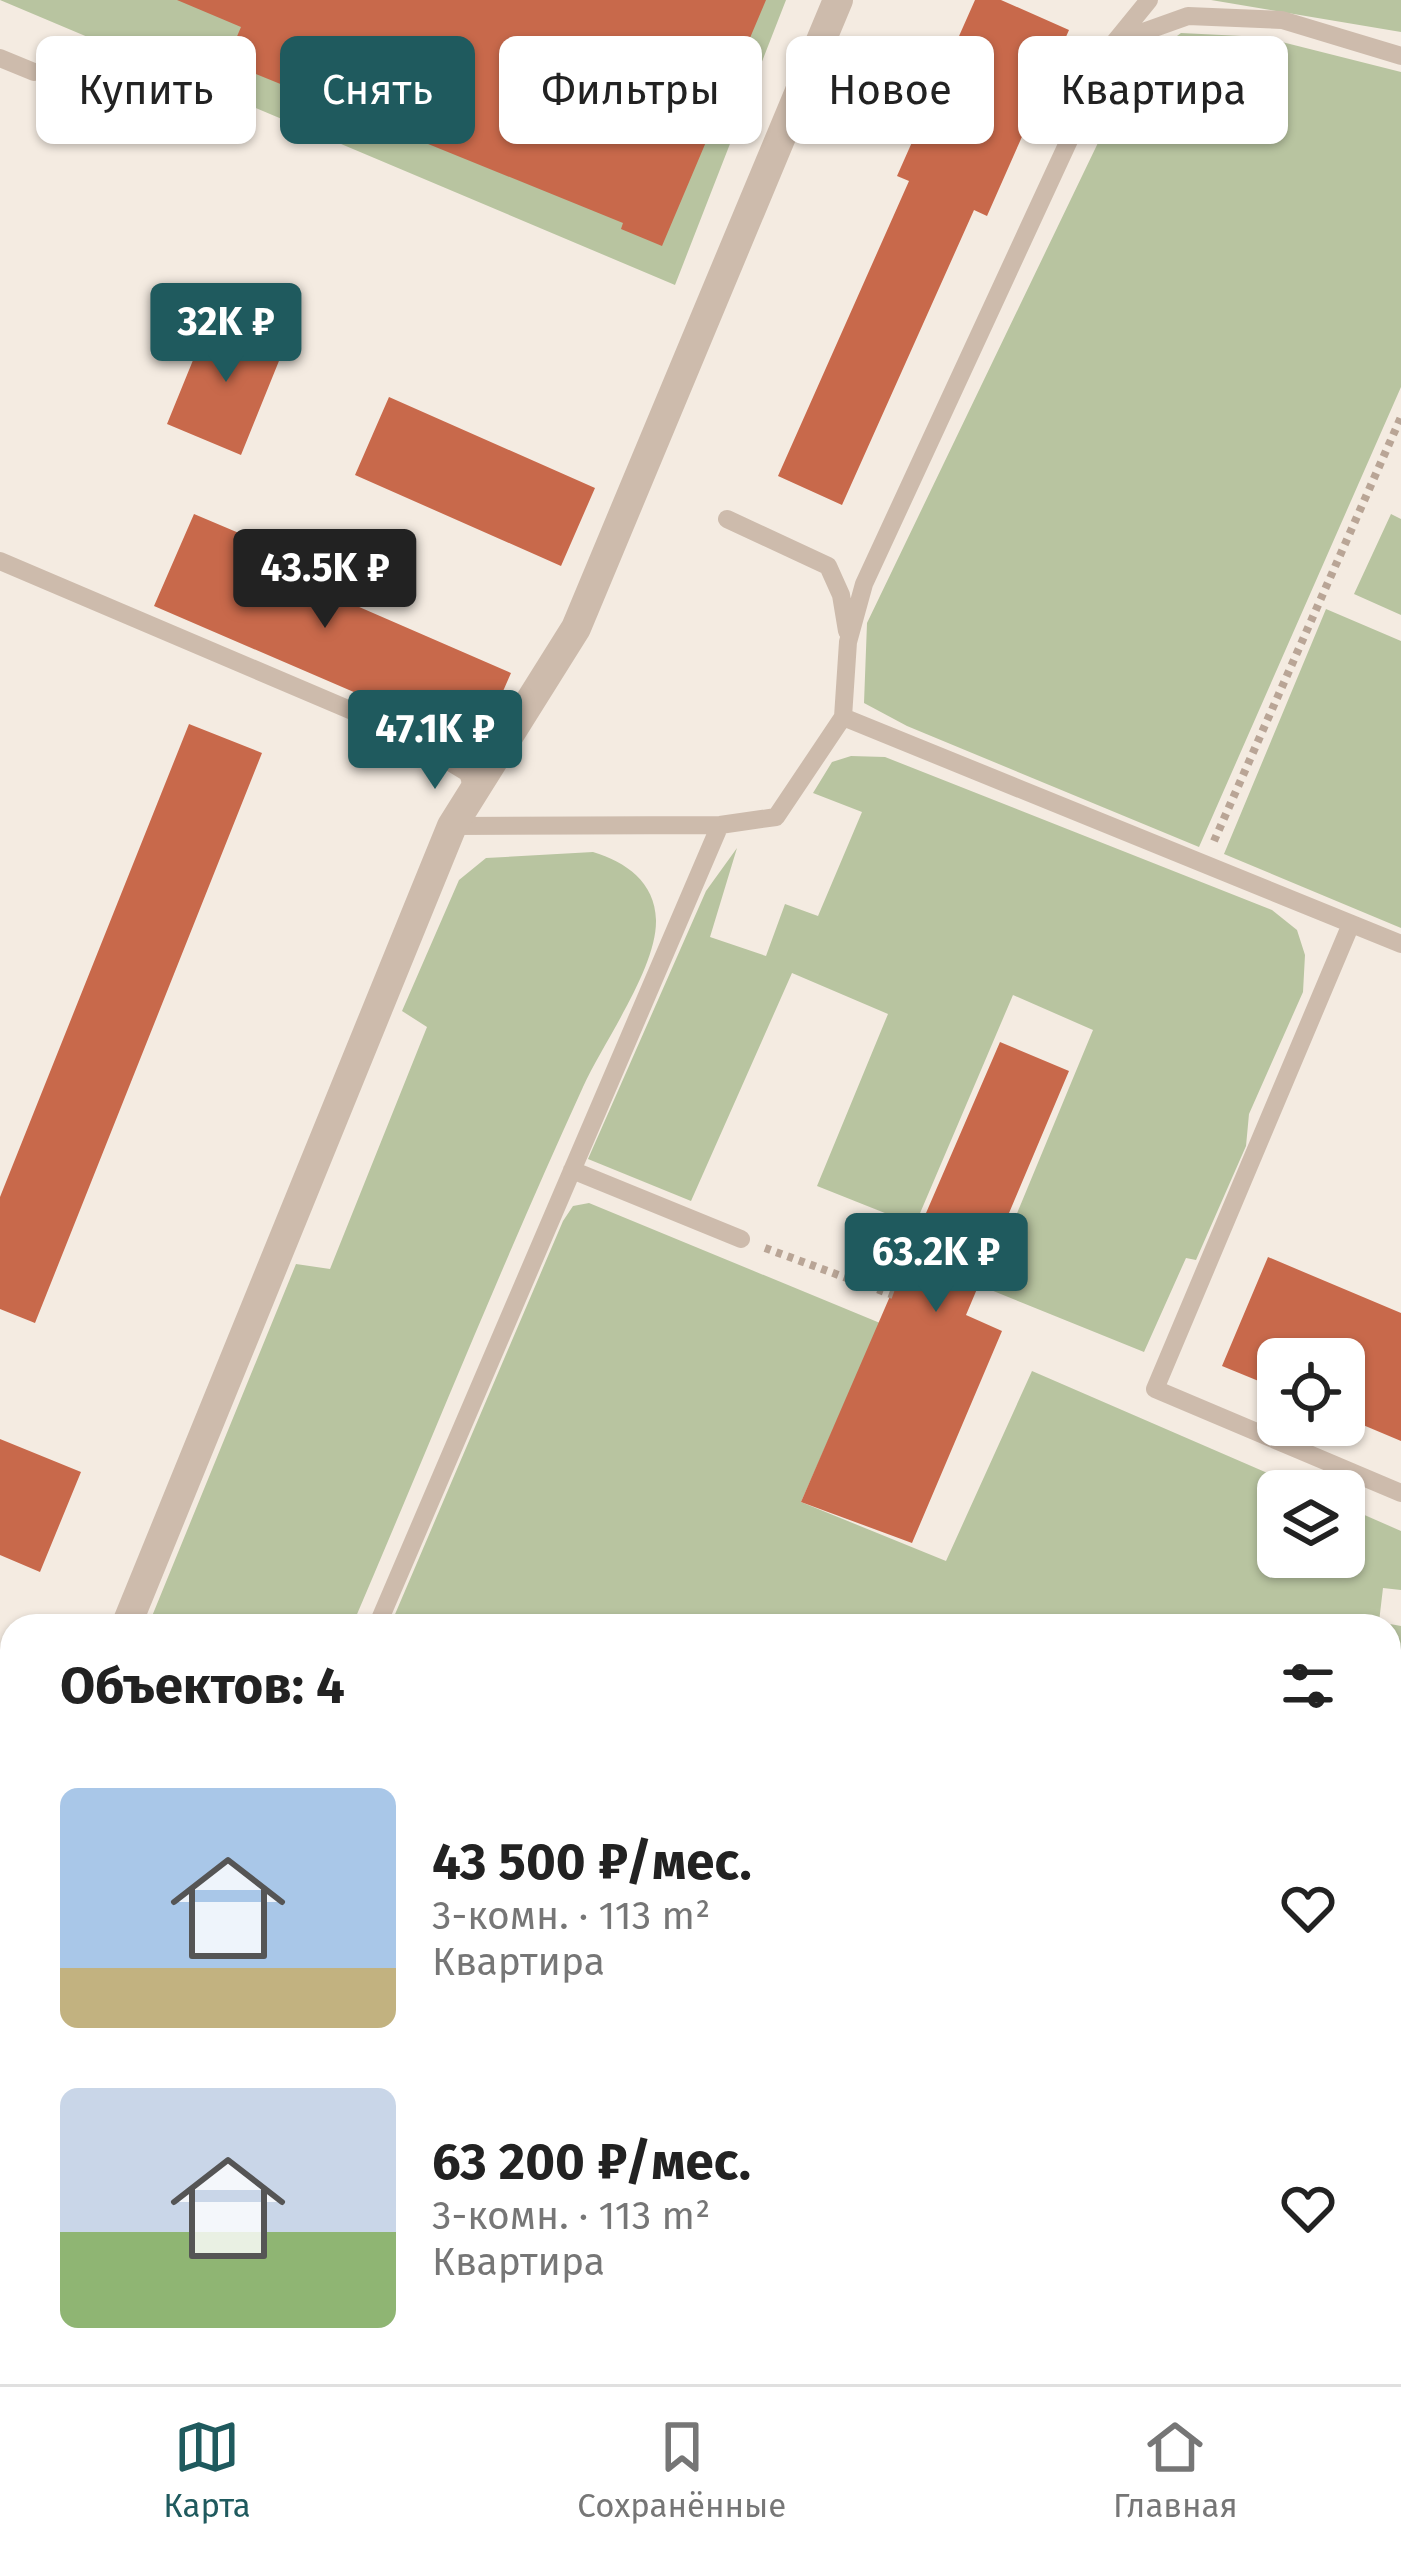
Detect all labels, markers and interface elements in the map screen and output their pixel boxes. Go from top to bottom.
chip: Купить [36,36,256,144]
chip: Снять [280,36,475,144]
chip: Фильтры [499,36,762,144]
chip: Новое [786,36,994,144]
chip: Квартира [1018,36,1288,144]
pin: 32K ₽ [142,283,310,385]
text: 32K ₽ [177,299,275,345]
pin: 43.5K ₽ [214,529,436,631]
text: 43.5K ₽ [260,545,390,591]
pin: 47.1K ₽ [324,690,546,792]
text: 47.1K ₽ [375,706,495,752]
pin: 63.2K ₽ [825,1213,1047,1315]
text: 63.2K ₽ [872,1229,1000,1275]
map controls [1257,1338,1365,1578]
button: locate [1257,1338,1365,1446]
button: layers [1257,1470,1365,1578]
icon: filters [1275,1653,1341,1719]
text: Объектов: 4 [60,1655,345,1717]
text: 43 500 ₽/мес. [432,1831,752,1893]
icon: home [156,1836,300,1980]
icon: heart [1275,1875,1341,1941]
text: 3-комн. · 113 m² [432,1893,710,1939]
text: Квартира [432,1939,605,1985]
text: 63 200 ₽/мес. [432,2131,751,2193]
icon: home [156,2136,300,2280]
icon: heart [1275,2175,1341,2241]
text: 3-комн. · 113 m² [432,2193,710,2239]
text: Квартира [432,2239,605,2285]
tab: Карта [163,2414,251,2526]
tab: Сохранённые [577,2414,786,2526]
tab: Главная [1113,2414,1238,2526]

